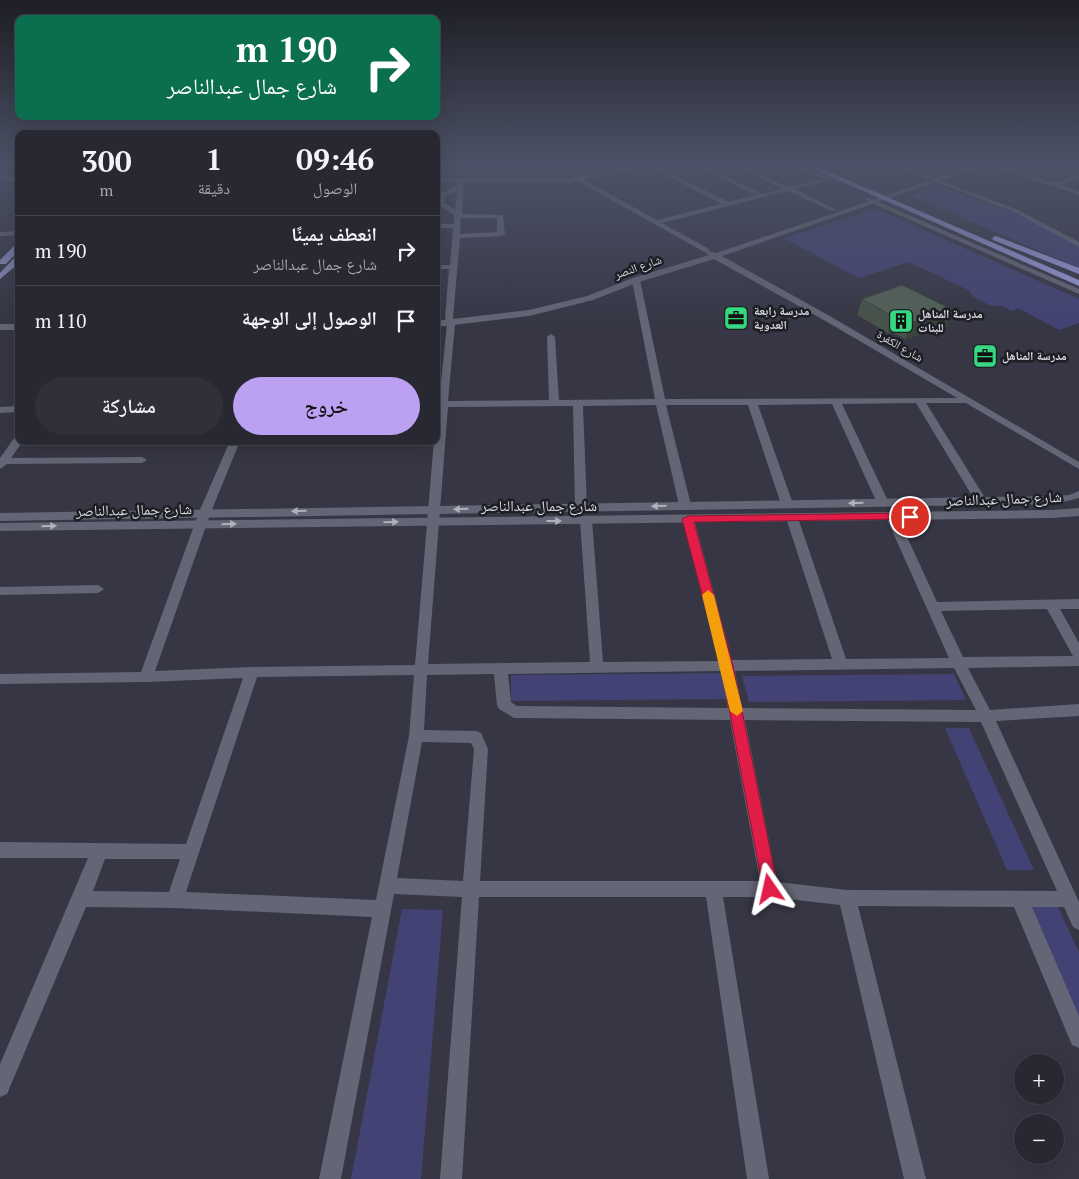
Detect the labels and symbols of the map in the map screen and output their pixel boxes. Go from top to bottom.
street label: شارع النصر [611,251,664,283]
place label: مدرسة رابعة العدوية [754,303,810,332]
office icon: مدرسة رابعة العدوية [723,305,749,331]
place label: مدرسة المناهل للبنات [918,306,983,335]
building icon: مدرسة المناهل للبنات [888,308,914,334]
street label: شارع الكفرة [874,326,926,366]
office icon: مدرسة المناهل [972,343,998,369]
place label: مدرسة المناهل [1002,348,1067,364]
street label: شارع جمال عبدالناصر [945,486,1062,511]
street label: شارع جمال عبدالناصر [480,495,597,516]
pin [889,496,931,538]
street label: شارع جمال عبدالناصر [75,498,192,521]
one-way arrow [848,499,864,507]
one-way arrow [651,502,667,510]
one-way arrow [453,505,469,513]
one-way arrow [291,507,307,515]
one-way arrow [546,517,562,525]
one-way arrow [383,518,399,526]
one-way arrow [221,520,237,528]
one-way arrow [41,522,57,530]
position arrow [743,862,795,914]

